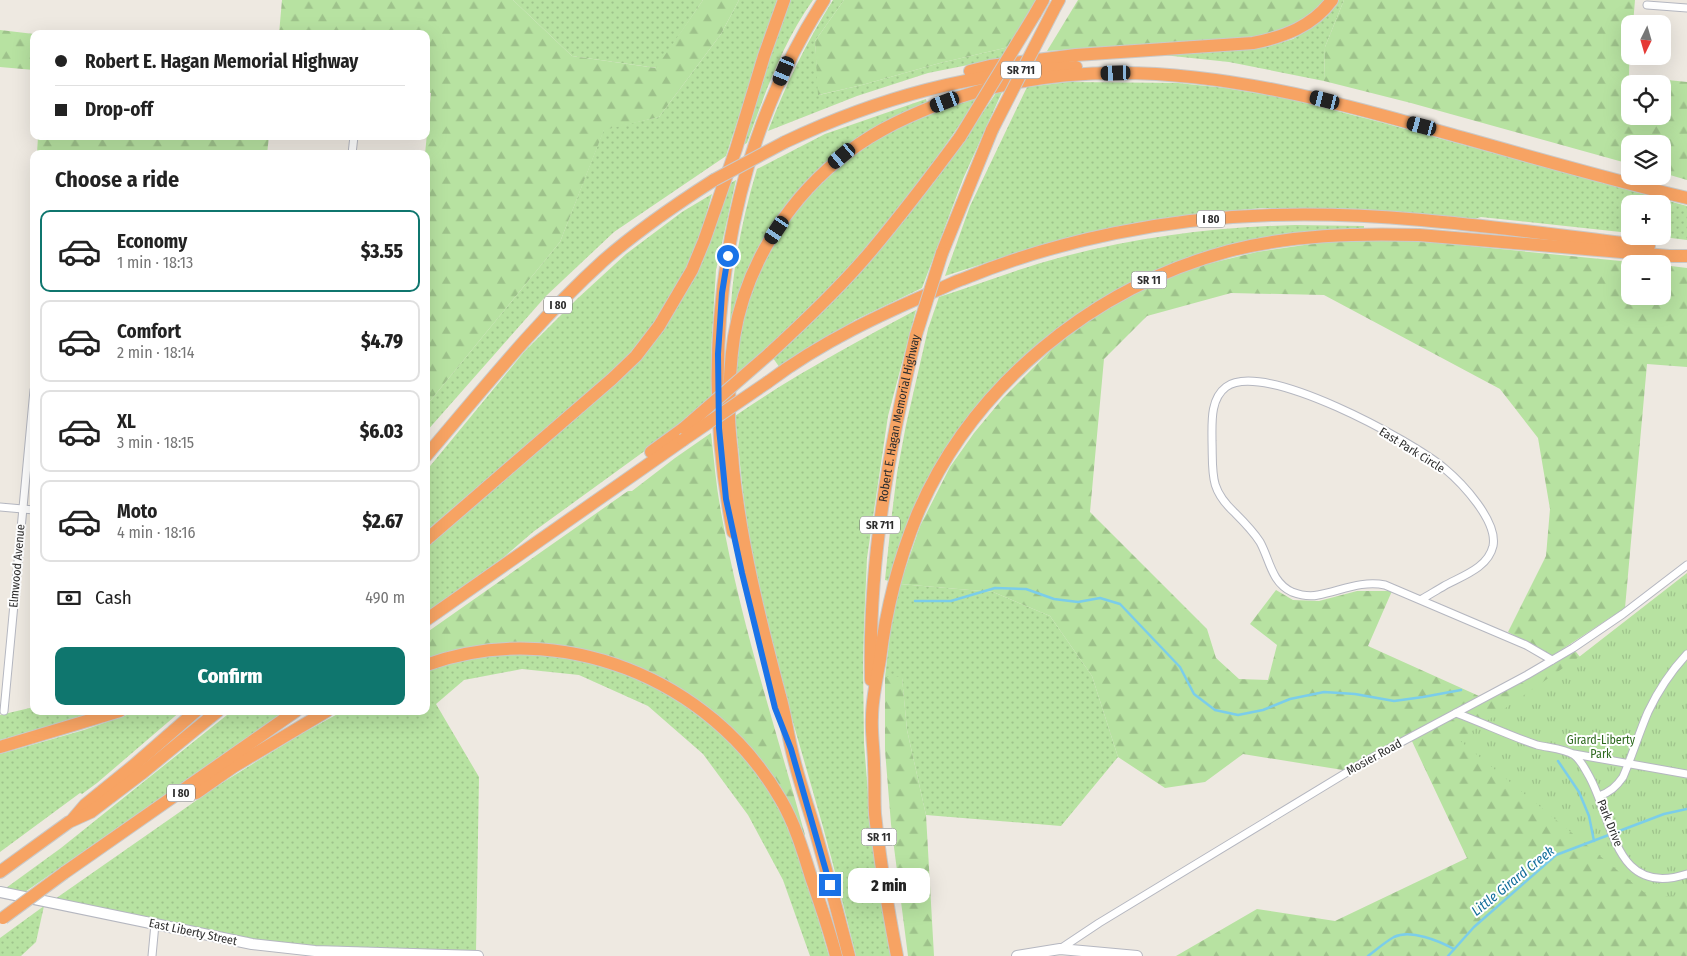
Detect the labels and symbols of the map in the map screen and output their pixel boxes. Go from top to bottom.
north arrow [1621,15,1671,65]
car [771,54,796,88]
road number: SR 711 [1001,62,1041,78]
car [1100,65,1131,81]
car [1308,89,1341,111]
car [928,90,961,114]
car [1405,115,1438,137]
car [825,141,858,171]
road number: I 80 [1197,210,1225,228]
car [762,213,791,247]
route start [717,245,739,267]
road number: SR 11 [1132,272,1166,288]
road number: I 80 [544,296,572,314]
street label: Robert E. Hagan Memorial Highway [876,332,923,503]
street label: East Park Circle [1377,424,1447,476]
road number: SR 711 [860,516,900,534]
street label: Elmwood Avenue [6,524,28,608]
park label: Girard-Liberty Park [1567,733,1636,761]
street label: Mosier Road [1344,736,1404,778]
road number: I 80 [167,784,195,801]
street label: Park Drive [1594,797,1626,849]
road number: SR 11 [862,829,896,846]
water label: Little Girard Creek [1468,842,1558,920]
callout: 2 min [848,868,930,902]
route end [819,874,841,896]
street label: East Liberty Street [148,916,238,948]

